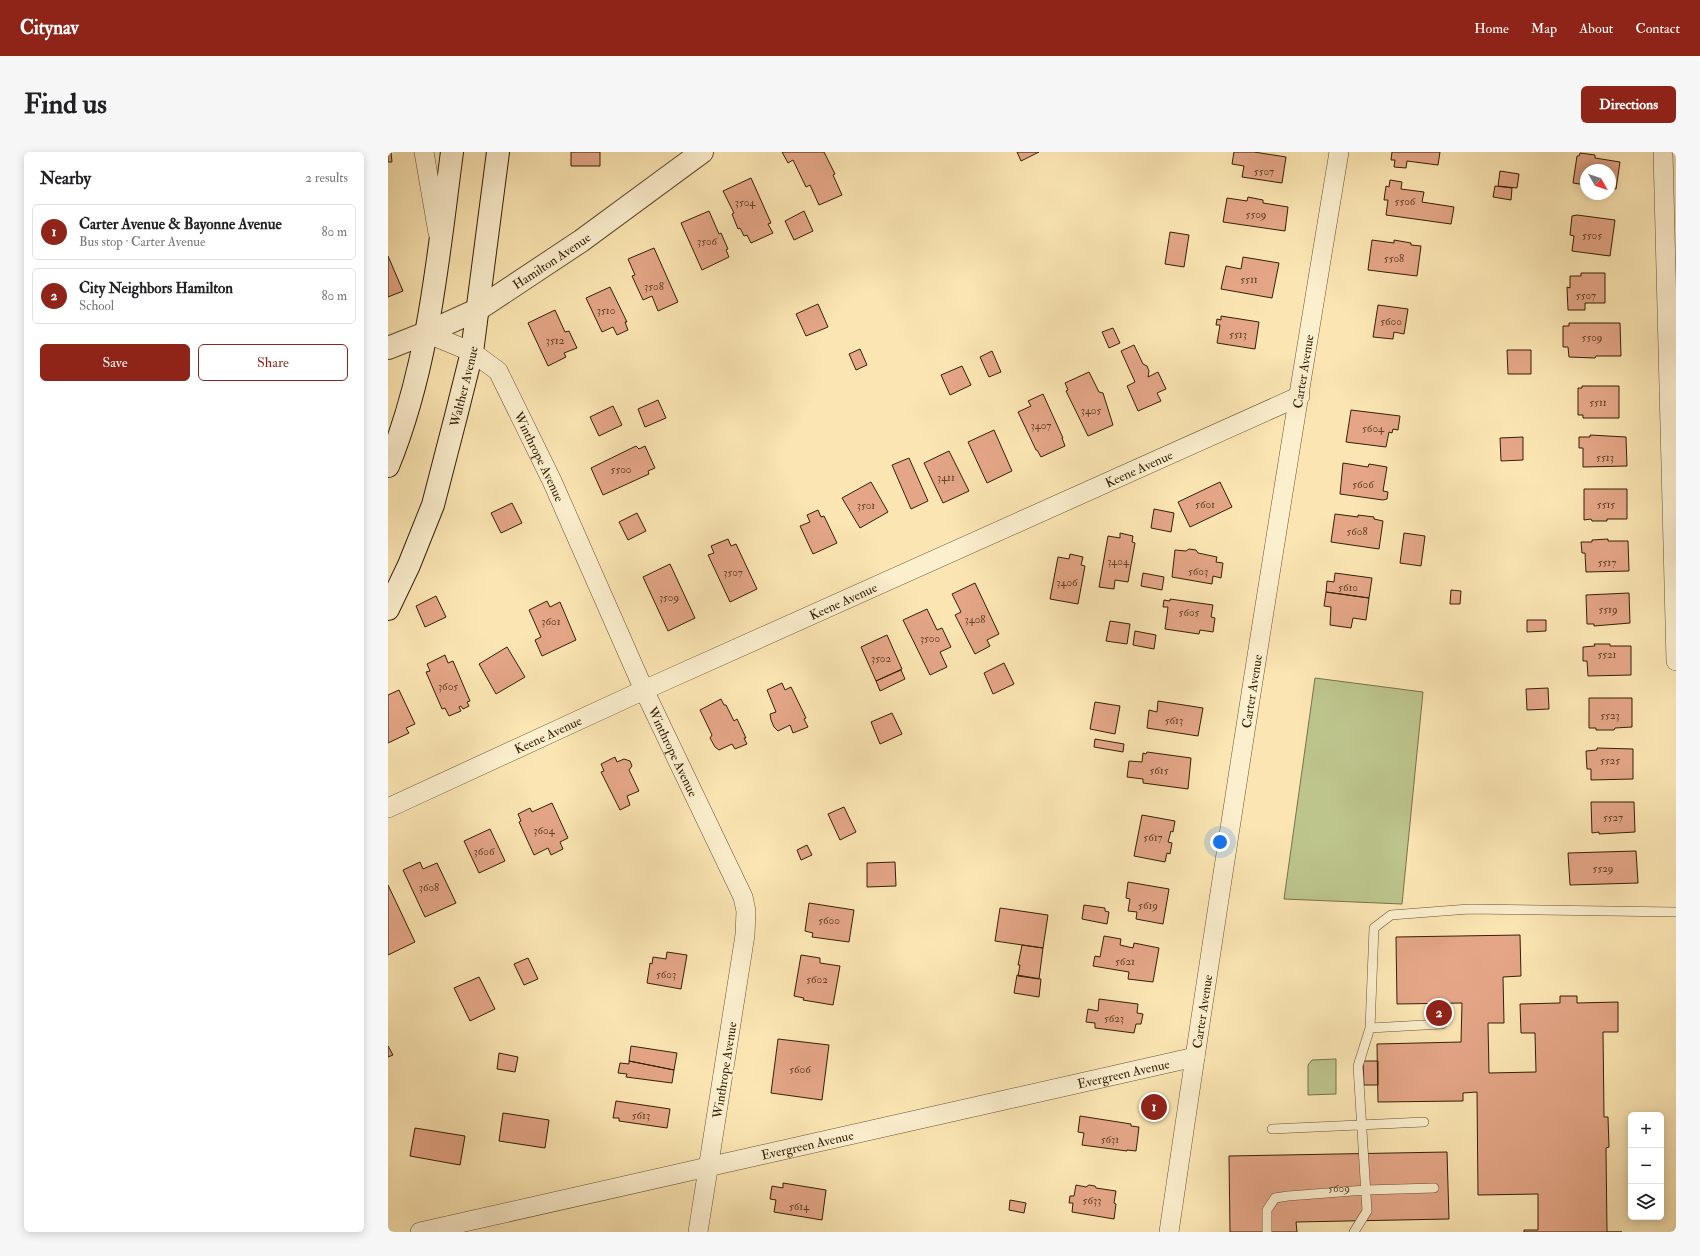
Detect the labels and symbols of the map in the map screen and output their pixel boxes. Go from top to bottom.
north arrow [1580,164,1616,200]
house number: 5507 [1254,165,1274,178]
house number: 5506 [1395,195,1417,208]
house number: 3504 [735,196,756,209]
house number: 5509 [1246,208,1266,221]
street label: Hamilton Avenue [510,229,595,293]
house number: 5505 [1582,229,1602,242]
house number: 3506 [697,235,719,248]
house number: 5508 [1384,252,1404,265]
house number: 5511 [1240,273,1258,286]
house number: 3508 [644,280,664,293]
house number: 5507 [1576,289,1596,302]
house number: 3510 [597,304,616,317]
house number: 5600 [1380,315,1402,328]
house number: 5513 [1229,328,1247,341]
house number: 5509 [1582,331,1602,344]
street label: Carter Avenue [1290,333,1318,410]
house number: 3512 [546,334,565,347]
street label: Walther Avenue [446,345,482,429]
house number: 5511 [1589,396,1607,409]
house number: 3405 [1081,404,1101,417]
street label: Winthrope Avenue [510,408,567,505]
house number: 3407 [1031,419,1051,432]
house number: 5604 [1362,422,1385,435]
street label: Keene Avenue [1103,447,1176,491]
house number: 5513 [1596,451,1614,464]
house number: 5500 [611,463,632,476]
house number: 3411 [937,471,955,484]
house number: 5606 [1352,478,1375,491]
house number: 5601 [1195,498,1215,511]
house number: 5515 [1597,498,1615,511]
house number: 3501 [857,499,875,512]
house number: 5608 [1346,525,1368,538]
house number: 3404 [1107,555,1130,568]
house number: 5517 [1598,556,1616,569]
house number: 5603 [1188,565,1208,578]
house number: 3507 [723,566,743,579]
house number: 3406 [1056,576,1079,589]
street label: Keene Avenue [807,579,880,624]
house number: 5610 [1338,581,1358,594]
house number: 3509 [659,591,679,604]
house number: 5519 [1598,603,1618,616]
house number: 5605 [1179,606,1200,619]
house number: 3408 [965,613,985,626]
house number: 3601 [541,615,561,628]
house number: 3500 [920,632,940,645]
house number: 5521 [1597,648,1617,661]
house number: 3502 [871,652,892,665]
street label: Carter Avenue [1239,653,1266,729]
house number: 3605 [438,680,458,693]
street label: Winthrope Avenue [644,703,701,800]
house number: 5523 [1600,709,1620,722]
street label: Keene Avenue [512,713,585,758]
house number: 5613 [1165,714,1183,727]
house number: 5525 [1600,754,1620,767]
house number: 5615 [1149,764,1169,777]
house number: 5527 [1603,811,1623,824]
house number: 3604 [533,824,556,837]
house number: 5617 [1143,831,1163,844]
your location [1210,832,1230,852]
house number: 3606 [474,845,496,858]
house number: 5529 [1593,862,1613,875]
house number: 3608 [419,881,439,894]
house number: 5619 [1138,899,1158,912]
house number: 5600 [818,914,840,927]
house number: 5621 [1115,955,1135,968]
house number: 5603 [656,968,676,981]
house number: 5602 [806,973,828,986]
street label: Carter Avenue [1189,973,1216,1050]
pin: 2 [1426,998,1452,1028]
house number: 5623 [1104,1012,1124,1025]
street label: Winthrope Avenue [709,1020,742,1121]
street label: Evergreen Avenue [1076,1056,1172,1092]
house number: 5606 [789,1063,812,1076]
pin: 1 [1141,1092,1167,1122]
house number: 5613 [632,1109,650,1122]
street label: Evergreen Avenue [760,1127,856,1164]
house number: 5631 [1101,1133,1119,1146]
house number: 5609 [1328,1182,1350,1195]
house number: 5633 [1083,1194,1101,1207]
house number: 5614 [789,1200,810,1213]

